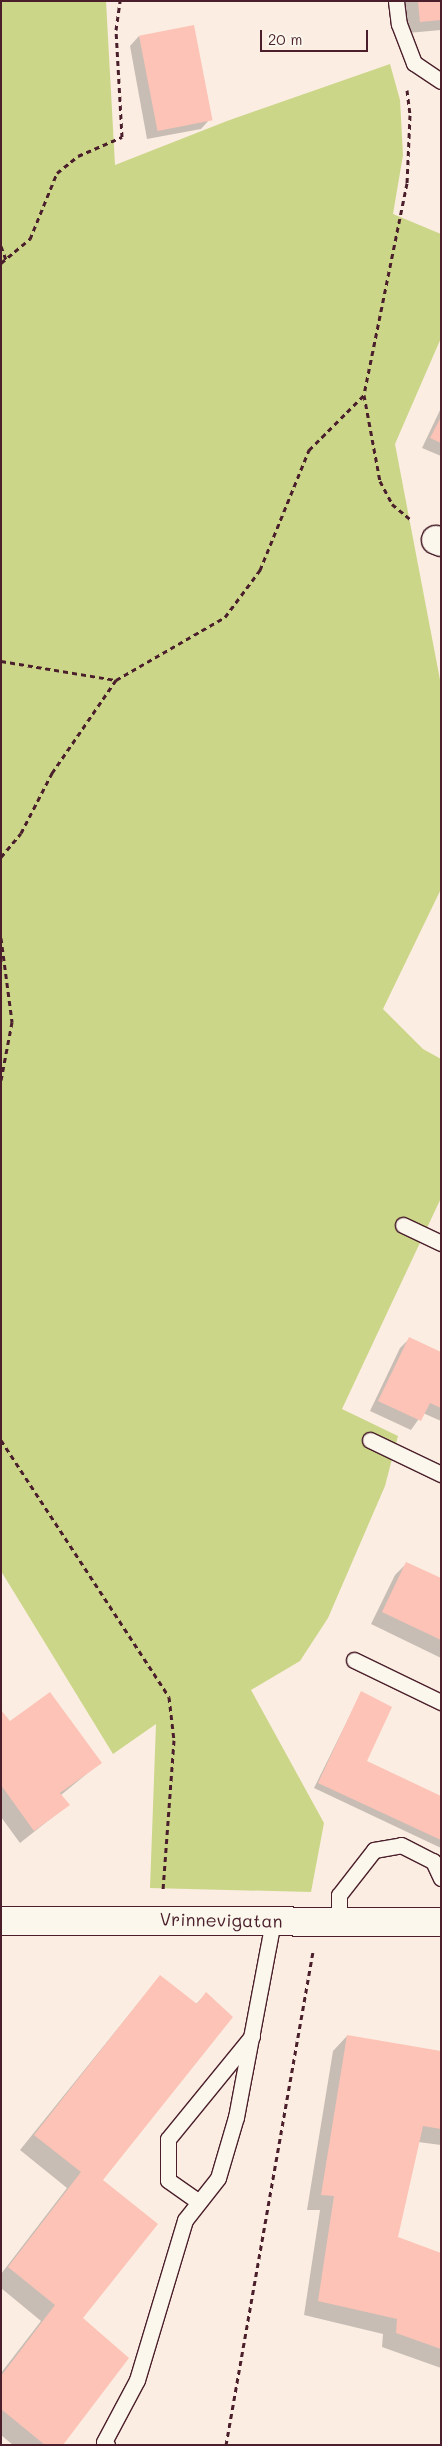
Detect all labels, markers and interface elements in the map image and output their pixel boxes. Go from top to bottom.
scale bar [262,20,370,52]
text: 20 m [268,29,302,49]
street label: Vrinnevigatan [159,1908,283,1932]

